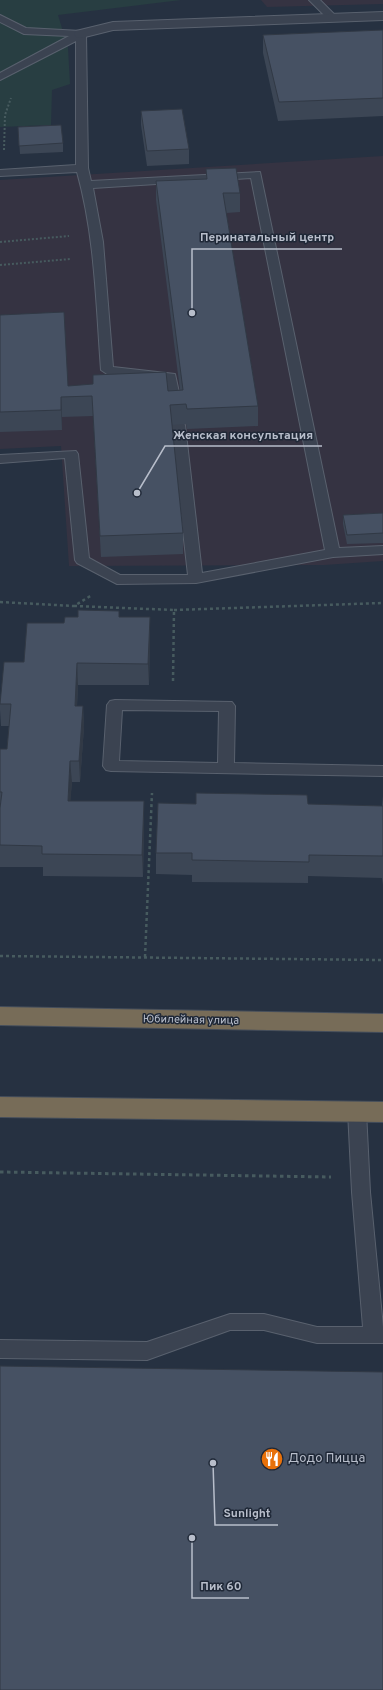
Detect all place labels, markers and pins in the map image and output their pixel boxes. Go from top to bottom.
callout: Перинатальный центр [192,225,342,249]
callout: Женская консультация [165,422,322,446]
restaurant icon: Додо Пицца [259,1446,285,1472]
place label: Додо Пицца [288,1451,365,1467]
callout: Sunlight [215,1501,278,1525]
callout: Пик 60 [192,1574,249,1598]

